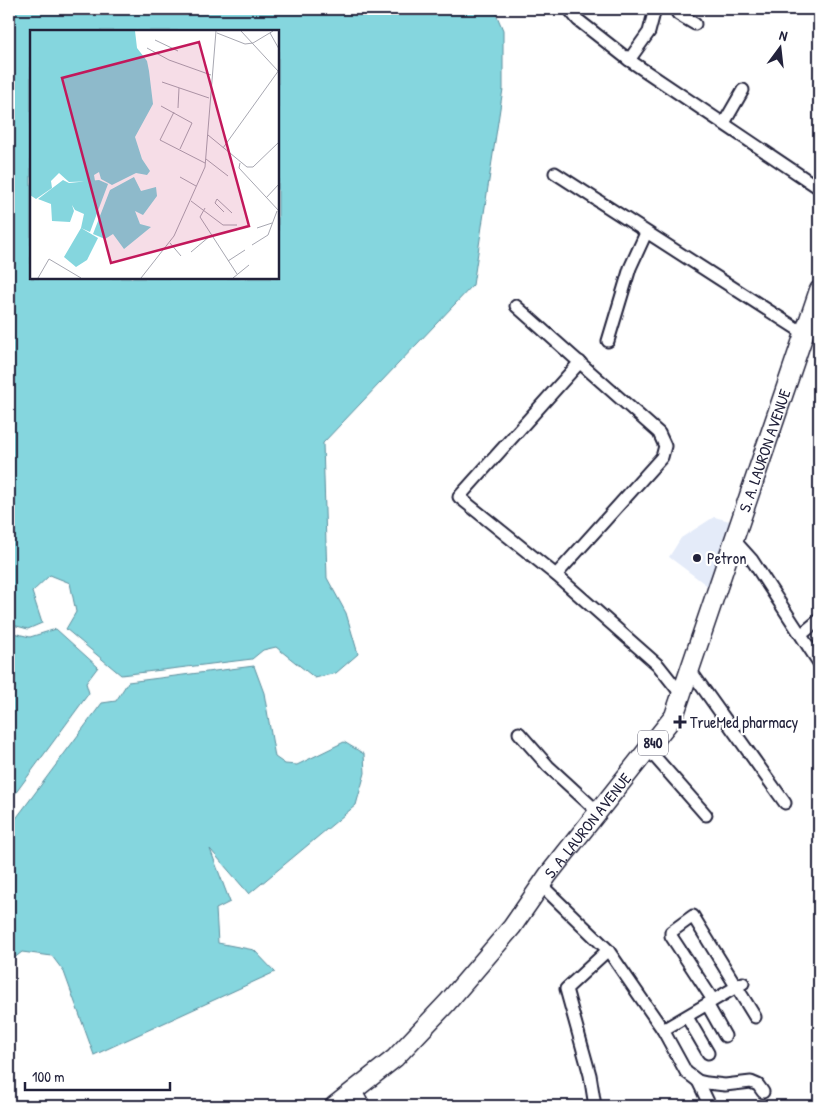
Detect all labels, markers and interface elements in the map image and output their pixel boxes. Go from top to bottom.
north arrow [756,22,806,72]
text: N [777,25,790,45]
inset map [30,30,279,279]
street label: S. A. LAURON AVENUE [733,386,796,515]
place label: Petron [707,547,746,569]
marker: Petron [691,552,703,564]
place label: TrueMed pharmacy [690,711,799,733]
marker: TrueMed pharmacy [674,716,686,728]
road number: 840 [638,730,668,756]
street label: S. A. LAURON AVENUE [539,768,636,883]
scale bar [25,1060,170,1092]
text: 100 m [32,1066,65,1087]

